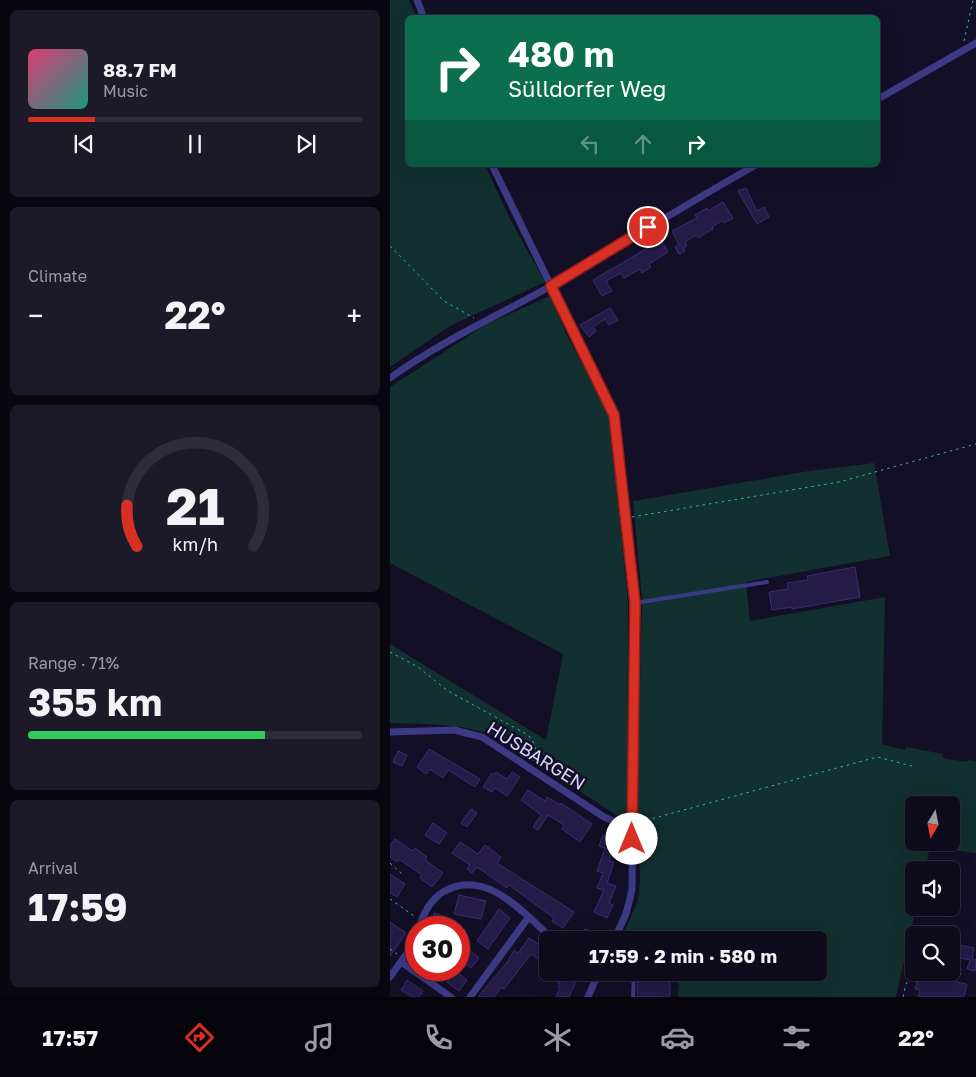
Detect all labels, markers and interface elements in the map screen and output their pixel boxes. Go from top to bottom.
text: 480 m [508,33,614,75]
icon: right [425,35,490,100]
text: 88.7 FM [103,58,177,81]
text: Sülldorfer Weg [508,75,666,102]
text: Music [103,81,148,101]
icon: previous [70,130,98,158]
icon: pause [181,130,209,158]
icon: next [292,130,320,158]
icon: left [576,130,604,158]
icon: ahead [629,130,657,158]
icon: right [682,130,710,158]
pin [627,206,669,248]
icon: arrive [634,213,662,241]
text: Climate [28,266,87,286]
text: 22° [164,292,226,337]
text: − [28,299,43,332]
text: + [347,299,362,332]
text: 21 [166,474,224,536]
text: km/h [172,533,218,555]
text: Range · 71% [28,653,119,673]
text: 355 km [28,679,162,724]
street label: HUSBARGEN [483,716,590,794]
north arrow [905,796,960,851]
map controls [905,796,960,981]
position arrow [605,812,657,864]
text: Arrival [28,858,78,878]
button: sound [905,861,960,916]
text: 17:59 [28,884,128,929]
speed limit sign: 30 [405,916,470,981]
button: search [905,926,960,981]
text: 17:59 · 2 min · 580 m [589,944,777,967]
icon: directions [182,1020,217,1055]
icon: music [302,1020,337,1055]
icon: phone [421,1020,456,1055]
icon: climate [540,1020,575,1055]
icon: car [660,1020,695,1055]
icon: filters [779,1020,814,1055]
text: 17:57 [42,1024,98,1051]
text: 22° [898,1024,934,1051]

